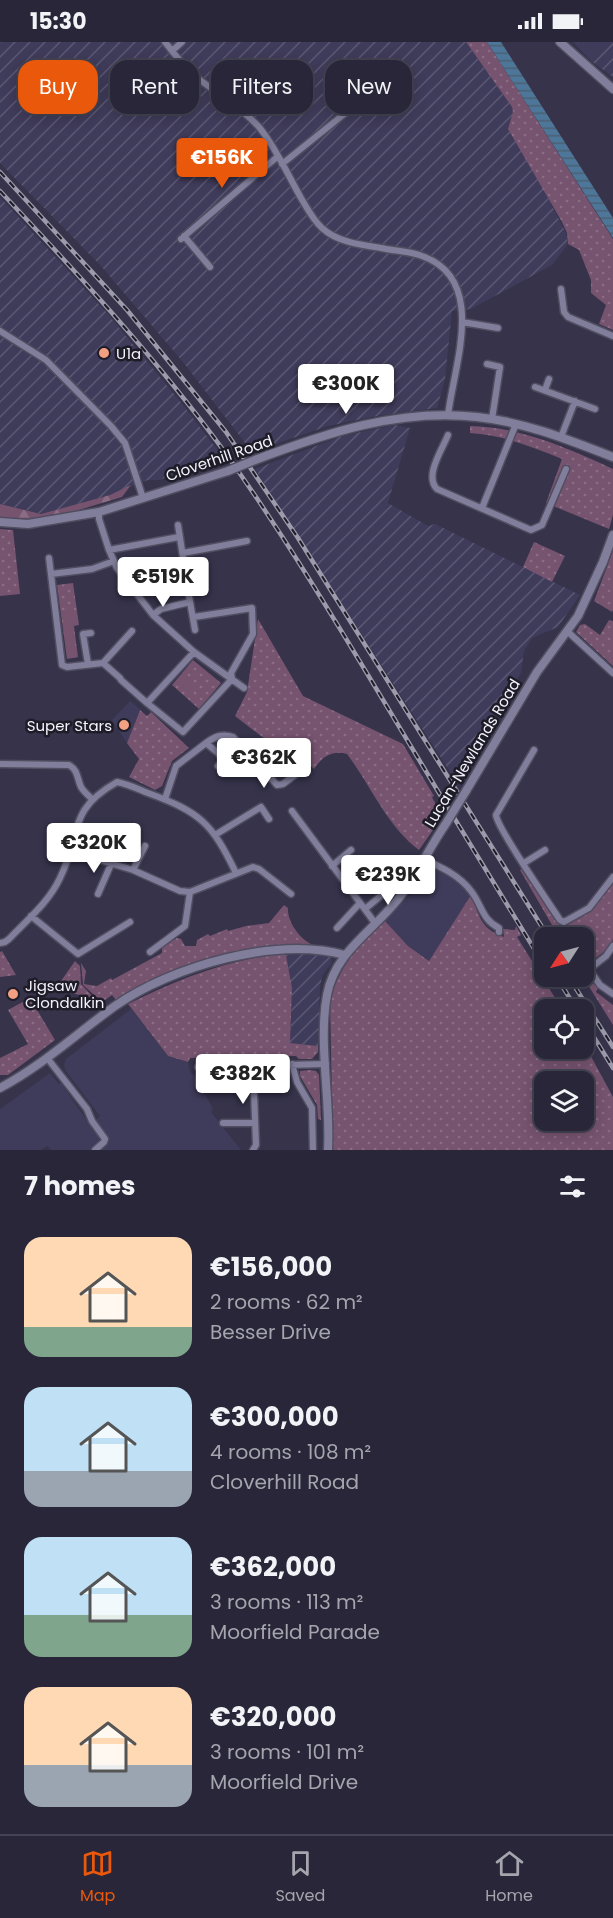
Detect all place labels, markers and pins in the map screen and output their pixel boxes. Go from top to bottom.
pin: €156K [180,138,264,189]
place label: U1a [116,343,141,364]
marker: U1a [97,346,111,360]
pin: €300K [304,364,388,415]
pin: €519K [121,557,205,608]
place label: Super Stars [27,715,112,736]
marker: Super Stars [117,718,131,732]
pin: €362K [222,738,306,789]
pin: €320K [52,823,136,874]
pin: €239K [346,855,430,906]
place label: Jigsaw Clondalkin [25,975,104,1013]
marker: Jigsaw Clondalkin [6,987,20,1001]
pin: €382K [201,1054,285,1105]

